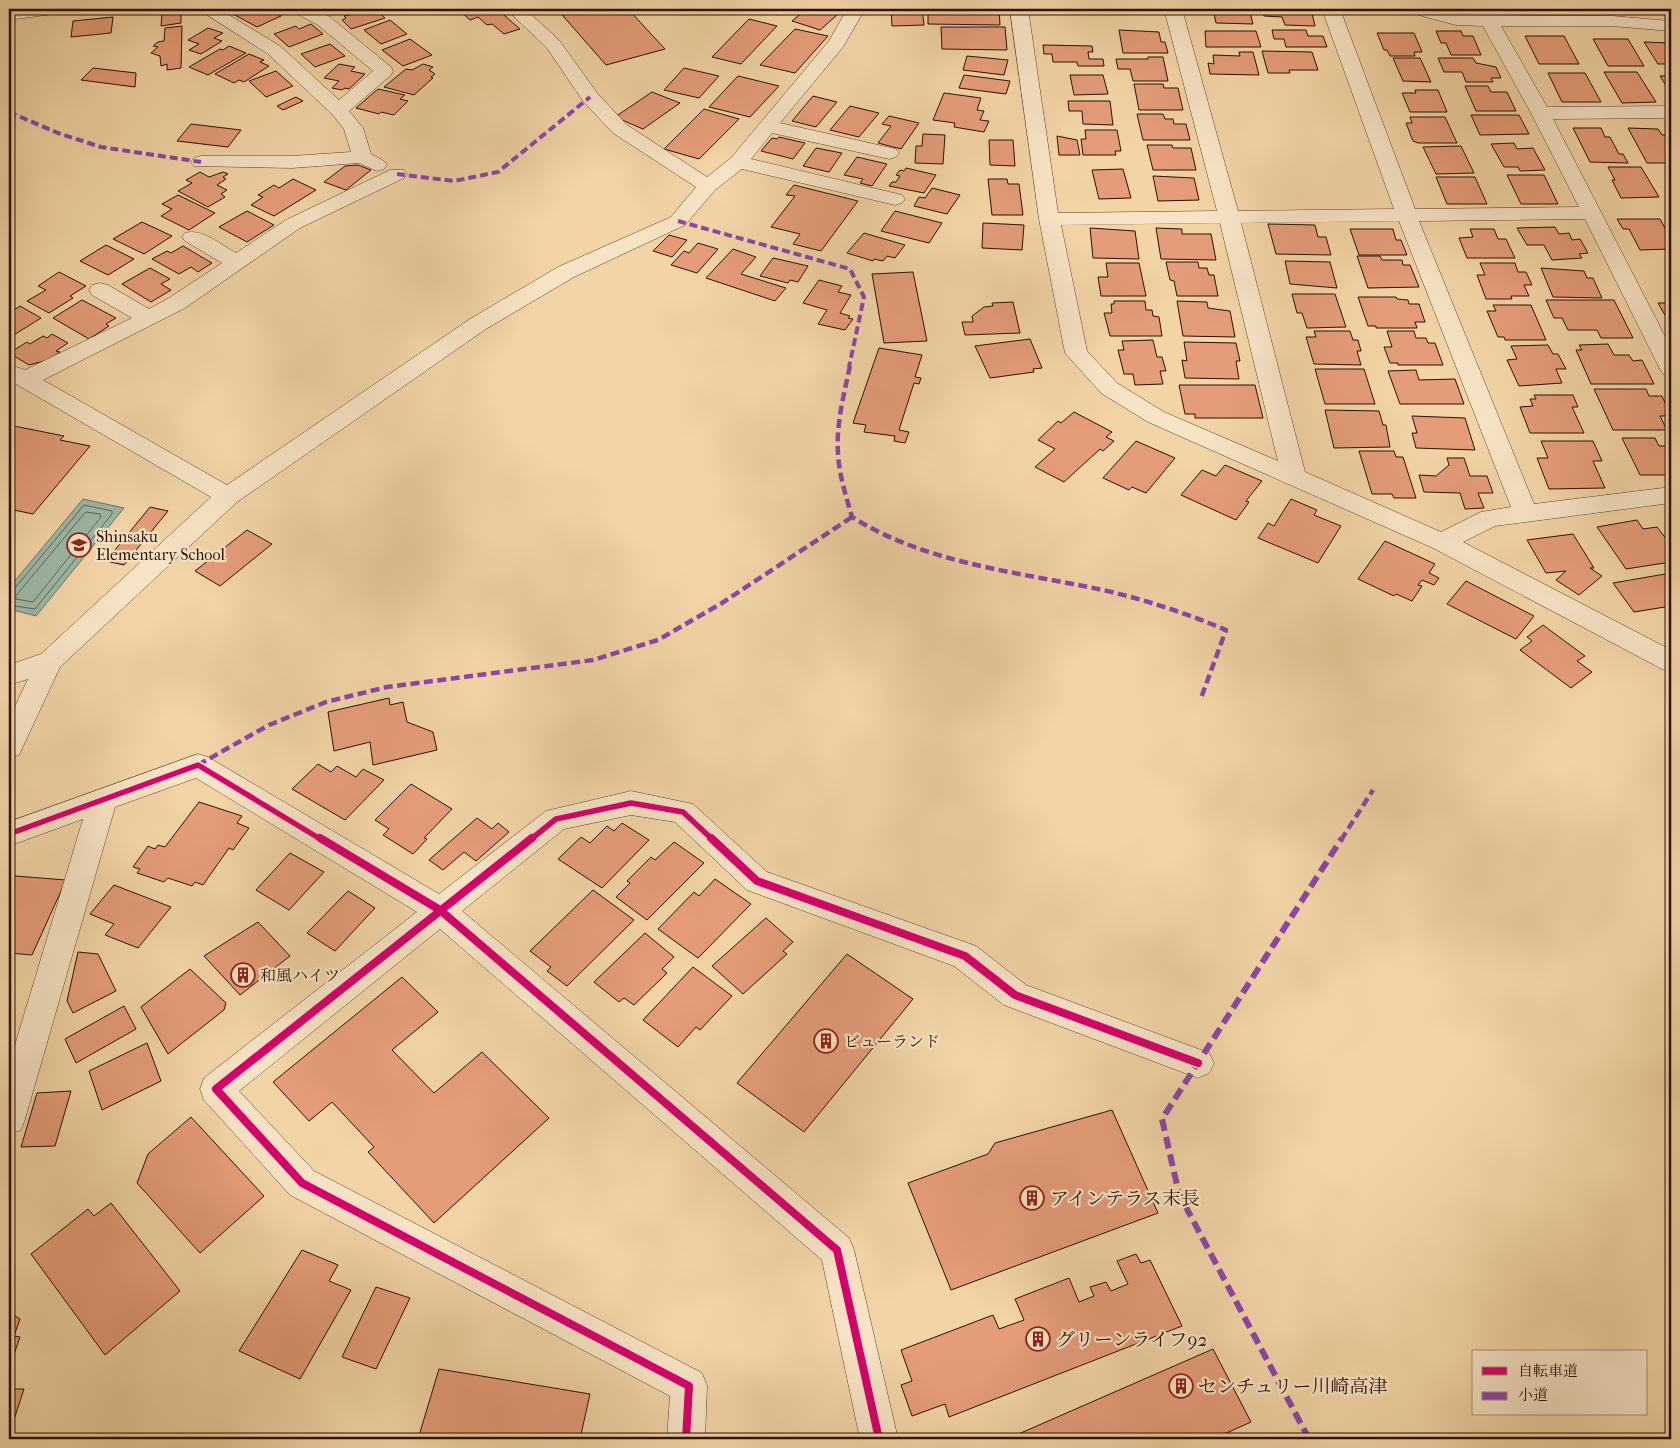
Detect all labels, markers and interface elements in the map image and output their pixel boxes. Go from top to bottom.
place label: Shinsaku Elementary School [96,527,225,564]
school or university icon: Shinsaku Elementary School [66,532,92,558]
building icon: 和風ハイツ [230,962,256,988]
place label: 和風ハイツ [260,966,340,985]
building icon: ビューランド [813,1028,839,1054]
place label: ビューランド [844,1032,940,1051]
building icon: アインテラス末長 [1019,1185,1045,1211]
place label: アインテラス末長 [1050,1188,1200,1210]
building icon: グリーンライフ92 [1025,1326,1051,1352]
place label: グリーンライフ92 [1056,1329,1207,1351]
legend [1472,1350,1648,1416]
text: 自転車道 [1518,1362,1578,1380]
building icon: センチュリー川崎高津 [1168,1373,1194,1399]
place label: センチュリー川崎高津 [1198,1376,1387,1398]
text: 小道 [1518,1386,1548,1404]

